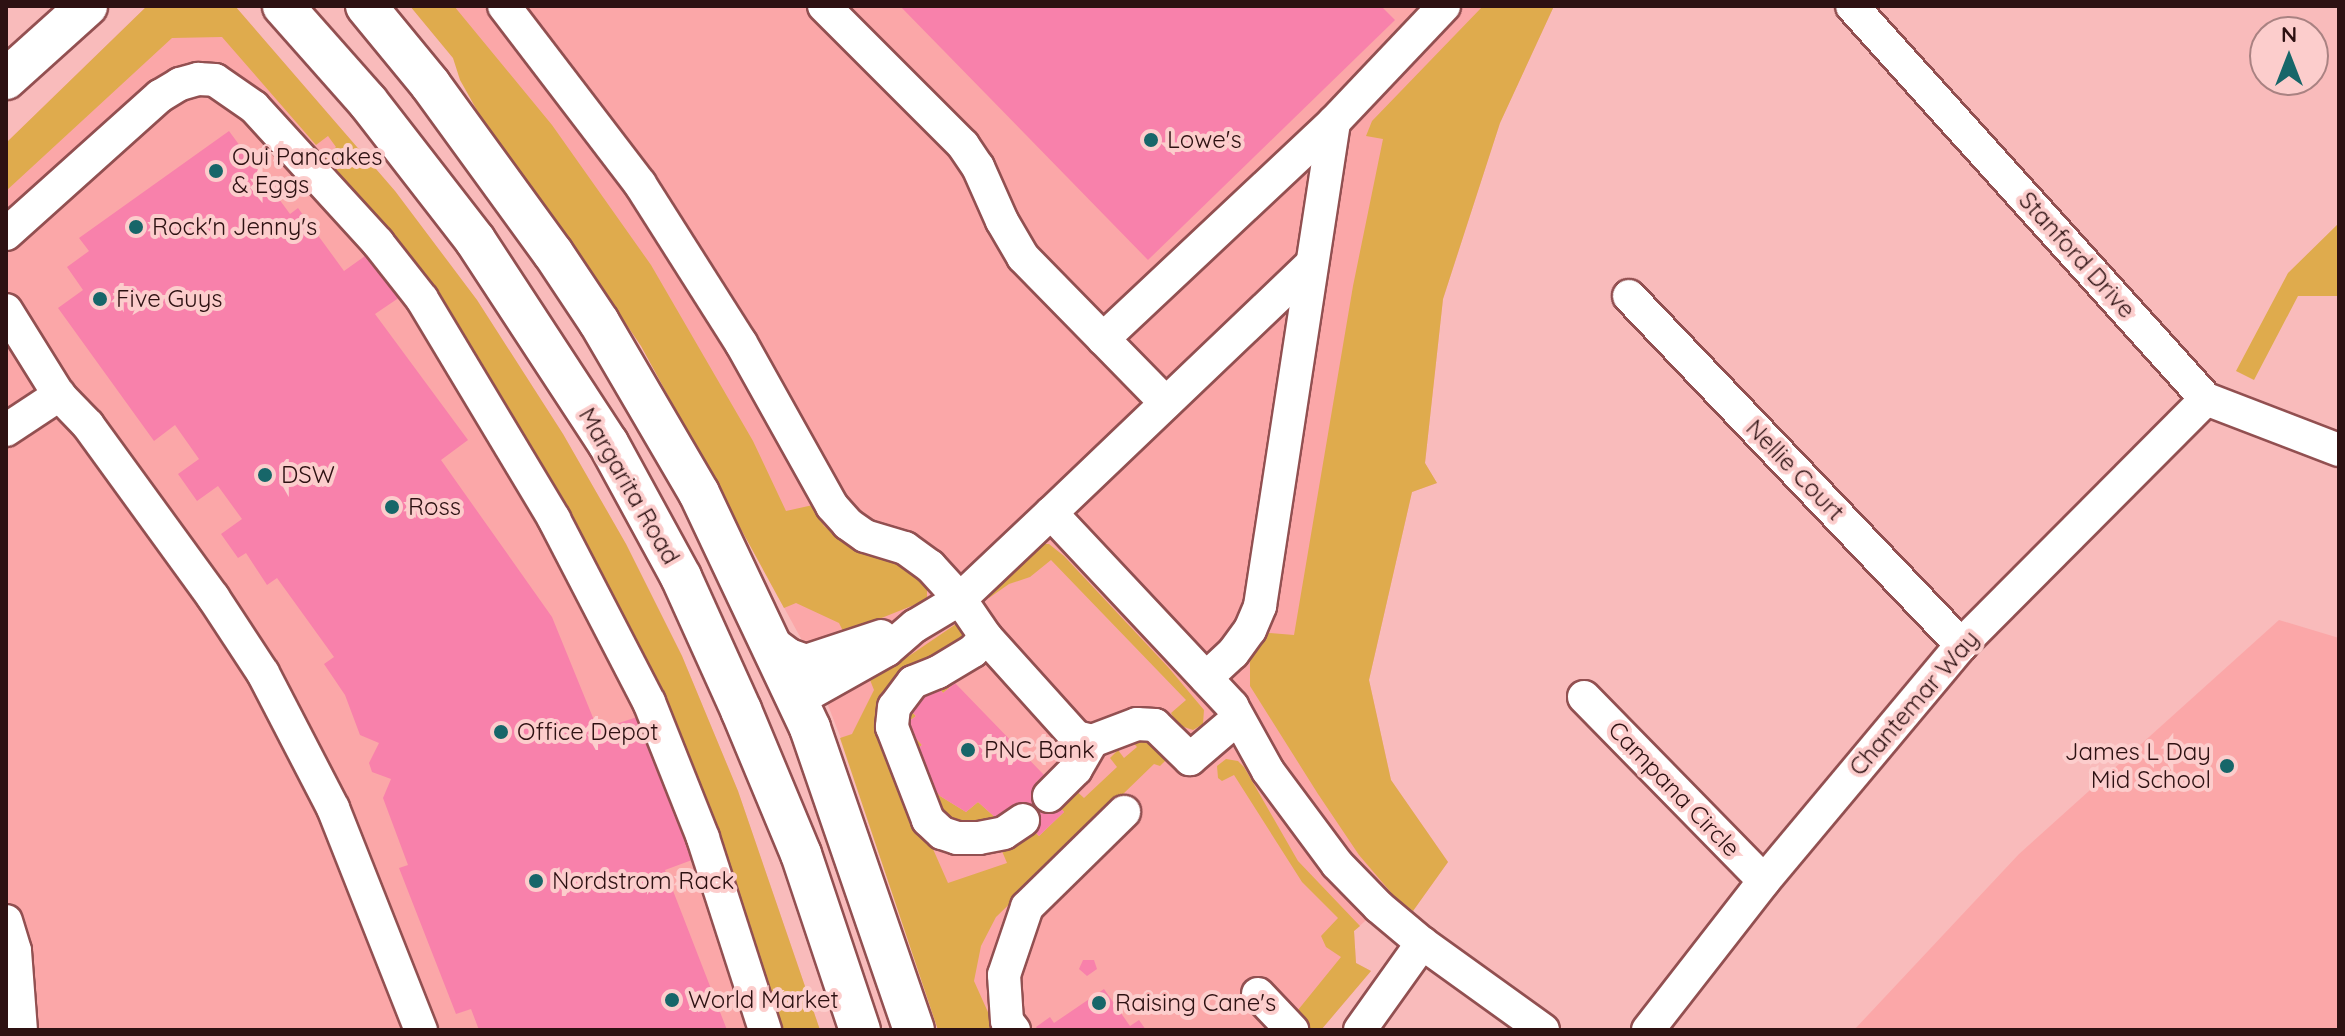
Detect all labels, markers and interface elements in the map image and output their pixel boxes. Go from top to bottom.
north arrow [2249,16,2329,96]
text: N [2281,20,2297,48]
place label: Lowe's [1167,126,1242,154]
marker: Lowe's [1142,131,1160,149]
place label: Oui Pancakes & Eggs [232,143,382,199]
marker: Oui Pancakes & Eggs [207,162,225,180]
street label: Stanford Drive [2013,186,2141,324]
place label: Rock'n Jenny's [152,213,317,241]
marker: Rock'n Jenny's [127,218,145,236]
place label: Five Guys [116,285,222,313]
marker: Five Guys [91,290,109,308]
street label: Margarita Road [573,403,685,569]
street label: Nellie Court [1740,414,1850,526]
place label: DSW [281,461,335,489]
marker: DSW [256,466,274,484]
place label: Ross [408,493,461,521]
marker: Ross [383,498,401,516]
street label: Chantemar Way [1843,625,1985,781]
street label: Campana Circle [1602,715,1746,863]
place label: Office Depot [517,718,659,746]
marker: Office Depot [492,723,510,741]
place label: PNC Bank [984,736,1095,764]
place label: James L Day Mid School [2065,738,2211,794]
marker: PNC Bank [959,741,977,759]
marker: James L Day Mid School [2218,757,2236,775]
place label: Nordstrom Rack [552,867,734,895]
marker: Nordstrom Rack [527,872,545,890]
place label: World Market [688,986,839,1014]
place label: Raising Cane's [1115,989,1276,1017]
marker: World Market [663,991,681,1009]
marker: Raising Cane's [1090,994,1108,1012]

